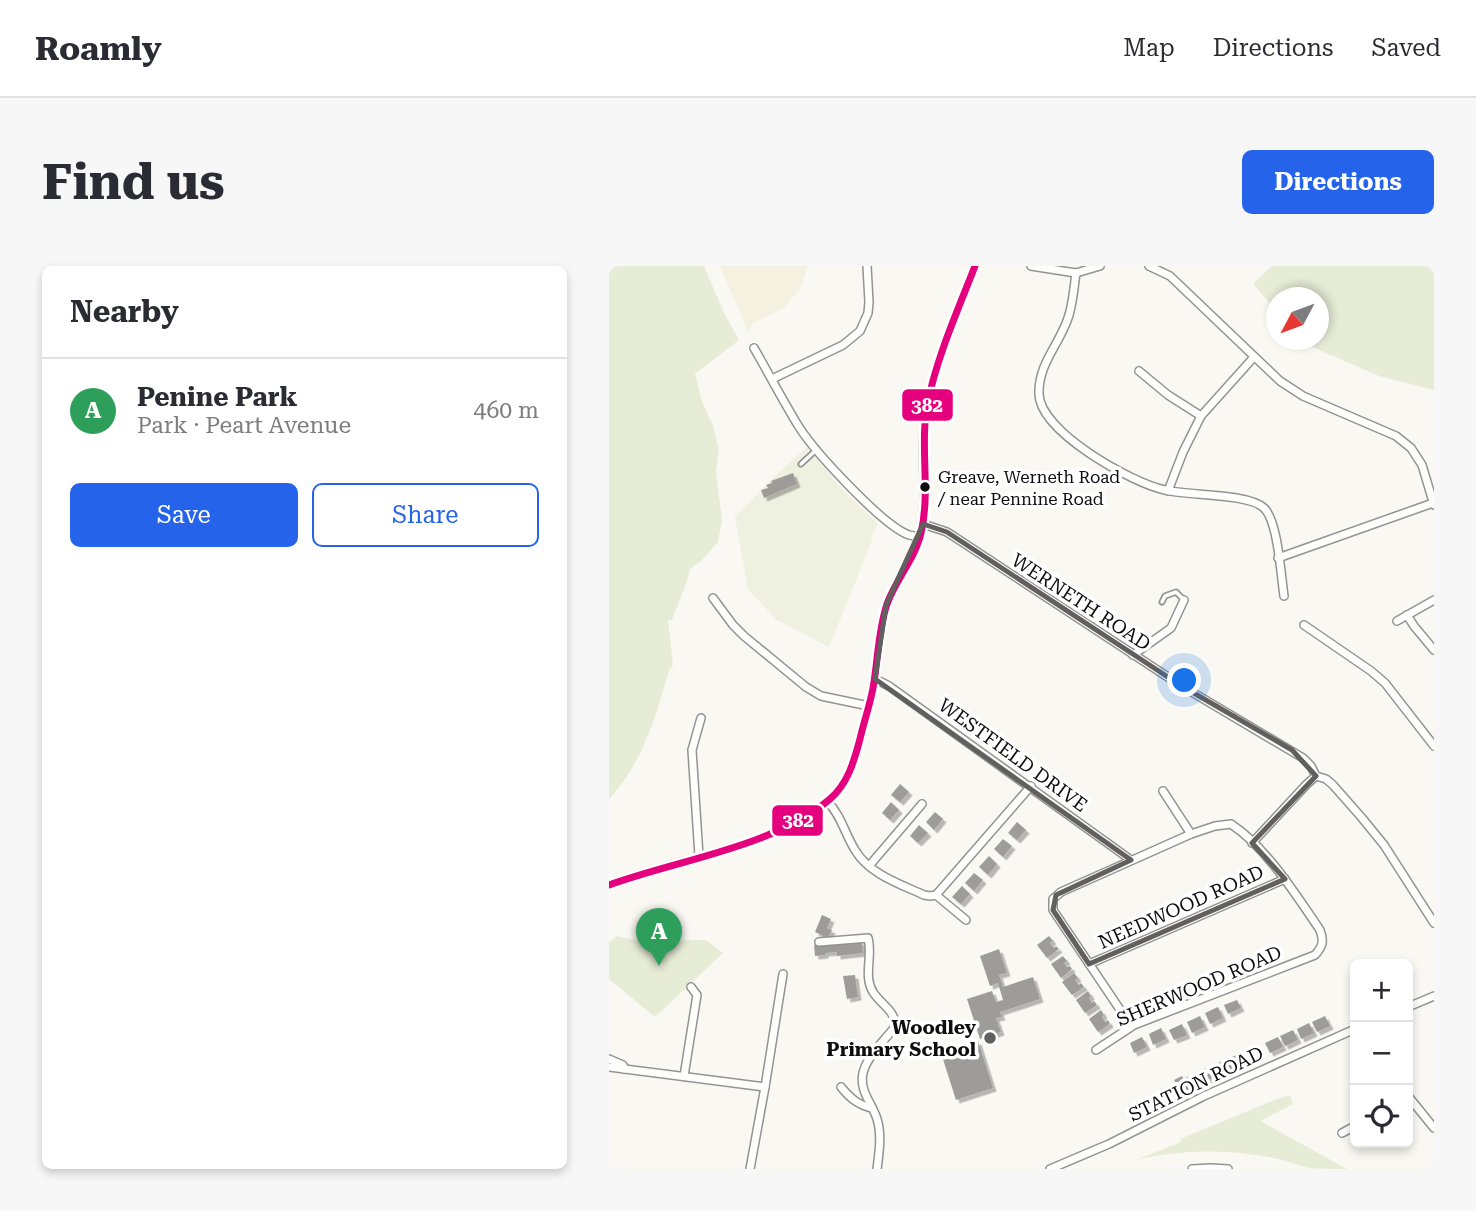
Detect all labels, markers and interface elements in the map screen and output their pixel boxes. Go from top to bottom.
text: Roamly [35,29,162,68]
text: Map [1123,34,1175,62]
text: Directions [1213,34,1333,62]
text: Saved [1371,34,1441,62]
button: Directions [1242,150,1434,214]
text: Find us [42,154,225,211]
north arrow [1266,287,1329,350]
text: Nearby [70,294,179,329]
text: Penine Park [137,382,297,412]
line badge: 382 [901,388,954,422]
text: 382 [911,394,943,417]
text: A [85,397,101,424]
text: 460 m [474,397,539,424]
text: Park · Peart Avenue [137,412,351,439]
place label: Greave, Werneth Road / near Pennine Road [937,467,1120,509]
marker: Greave, Werneth Road / near Pennine Road [918,480,932,494]
button: Save [70,483,298,547]
button: Share [312,483,539,547]
street label: WERNETH ROAD [1007,549,1155,655]
your location [1167,663,1201,697]
street label: WESTFIELD DRIVE [934,693,1092,817]
line badge: 382 [771,804,824,837]
text: 382 [782,809,814,832]
street label: NEEDWOOD ROAD [1095,860,1267,954]
pin: A [636,908,682,966]
street label: SHERWOOD ROAD [1113,941,1285,1031]
map controls [1350,959,1413,1148]
button: + [1350,959,1413,1022]
place label: Woodley Primary School [826,1016,977,1061]
button: − [1350,1022,1413,1085]
marker: Woodley Primary School [982,1030,998,1046]
street label: STATION ROAD [1125,1041,1267,1127]
button: locate [1350,1085,1413,1148]

